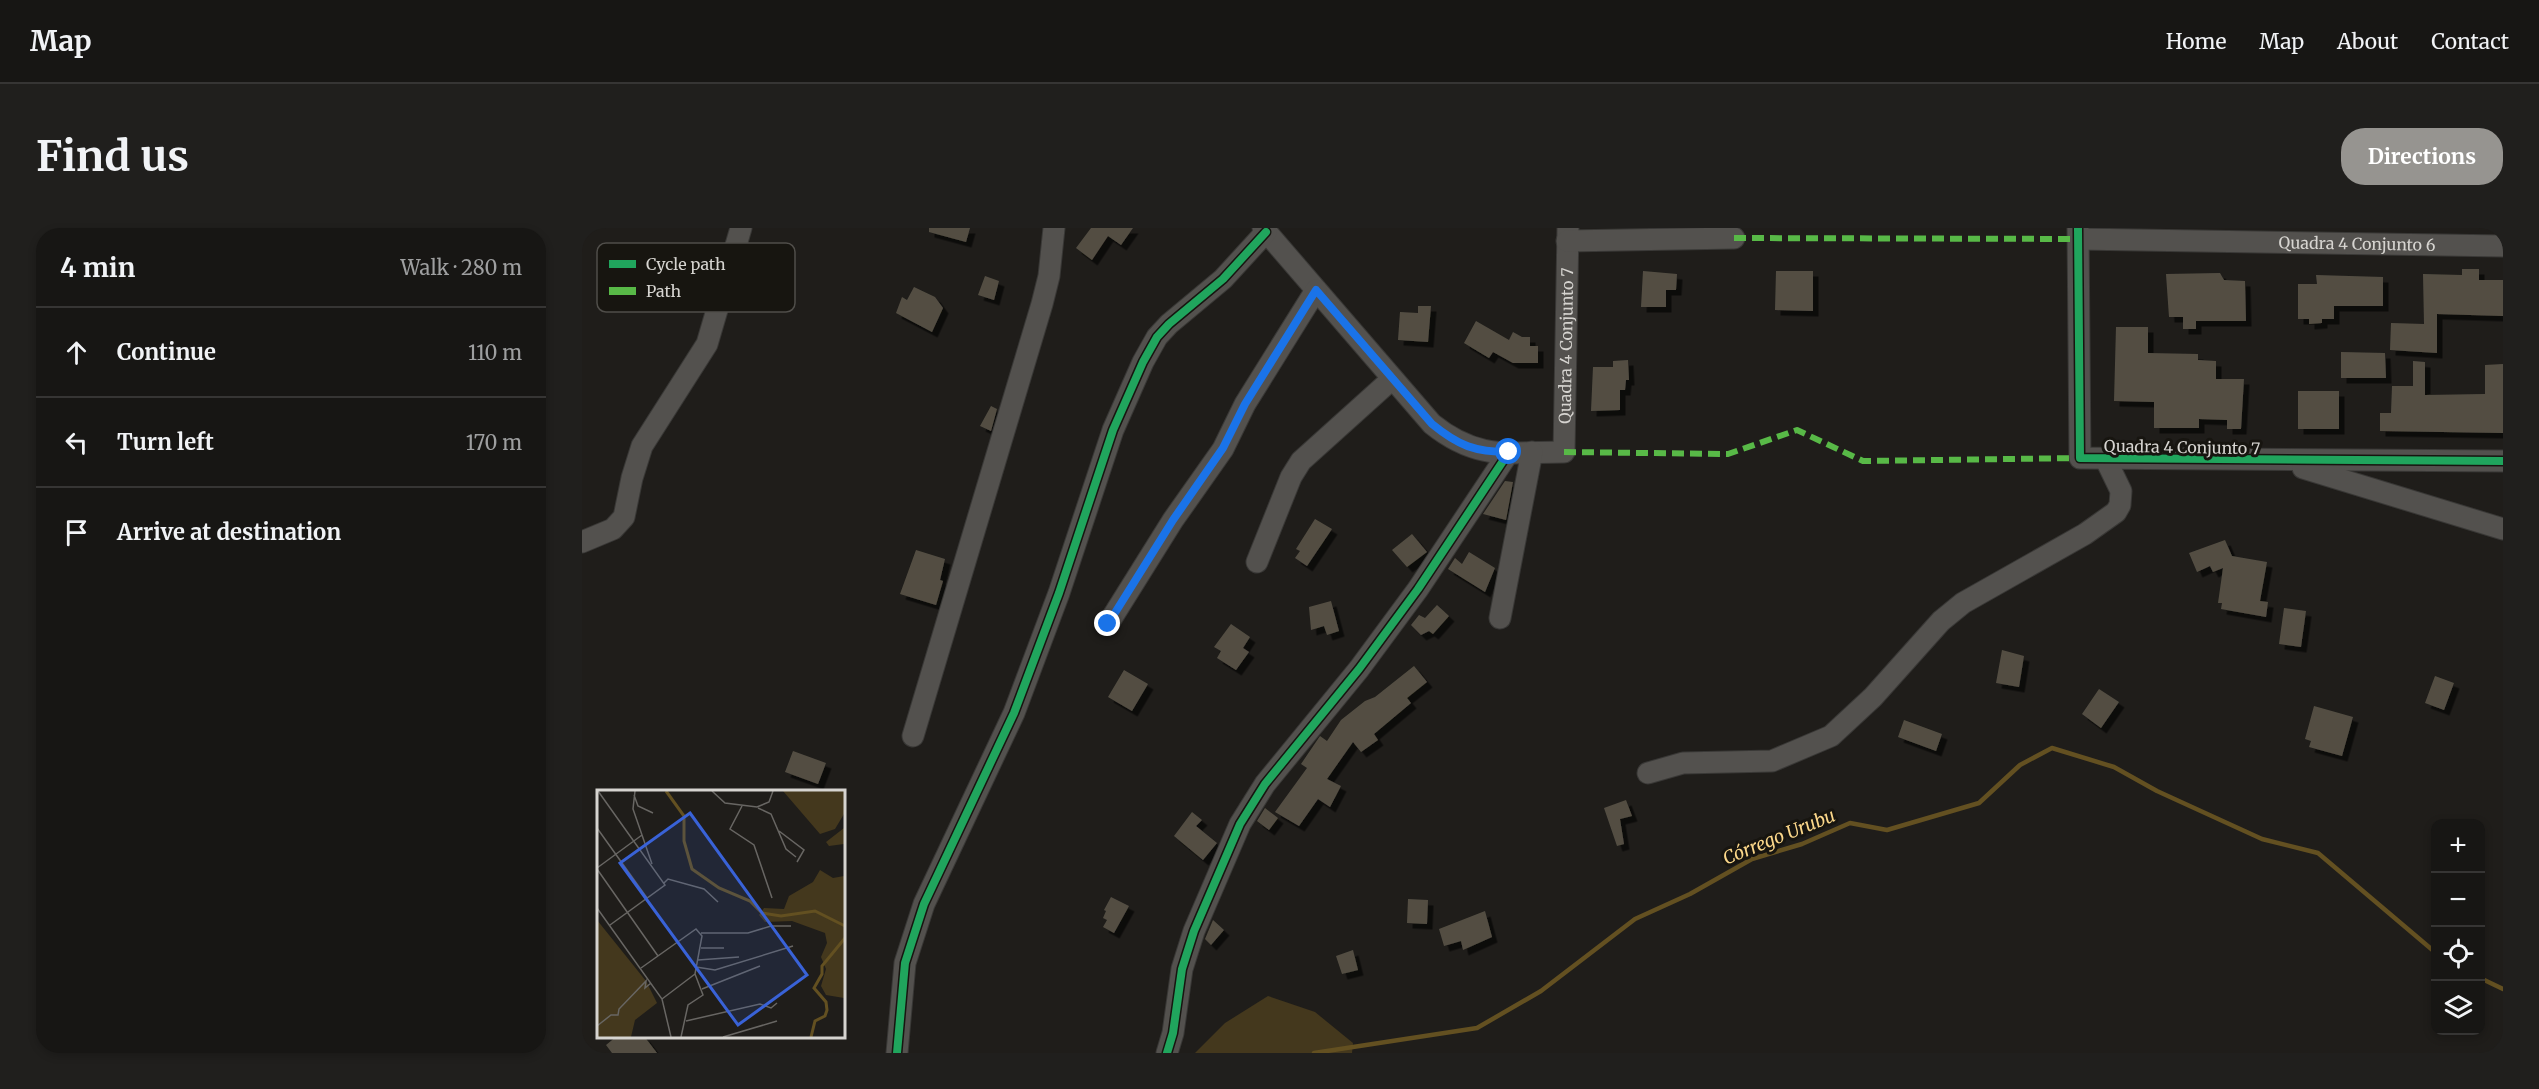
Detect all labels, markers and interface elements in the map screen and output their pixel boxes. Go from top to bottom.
text: Map [30,23,92,59]
text: Home [2166,28,2226,55]
text: Map [2259,28,2304,55]
text: About [2337,28,2398,55]
text: Contact [2431,28,2509,55]
button: Directions [2341,128,2503,185]
text: Find us [36,130,189,182]
street label: Quadra 4 Conjunto 6 [2278,232,2436,255]
legend [597,243,795,312]
text: 4 min [60,251,135,284]
text: Cycle path [646,254,726,274]
text: Walk · 280 m [400,255,522,280]
street label: Quadra 4 Conjunto 7 [1555,267,1577,424]
text: Path [646,281,682,301]
icon: ahead [60,336,93,369]
text: Continue [117,338,216,366]
text: 110 m [468,340,522,365]
icon: left [60,426,93,459]
text: Turn left [117,428,214,456]
text: 170 m [466,430,522,455]
street label: Quadra 4 Conjunto 7 [2104,436,2260,458]
route start [1495,438,1521,464]
icon: arrive [60,516,93,549]
text: Arrive at destination [117,518,341,546]
route end [1094,610,1120,636]
inset map [597,790,844,1038]
water label: Córrego Urubu [1719,804,1838,870]
map controls [2431,819,2485,1035]
button: + [2431,819,2485,873]
button: − [2431,873,2485,927]
button: locate [2431,927,2485,981]
button: layers [2431,981,2485,1035]

